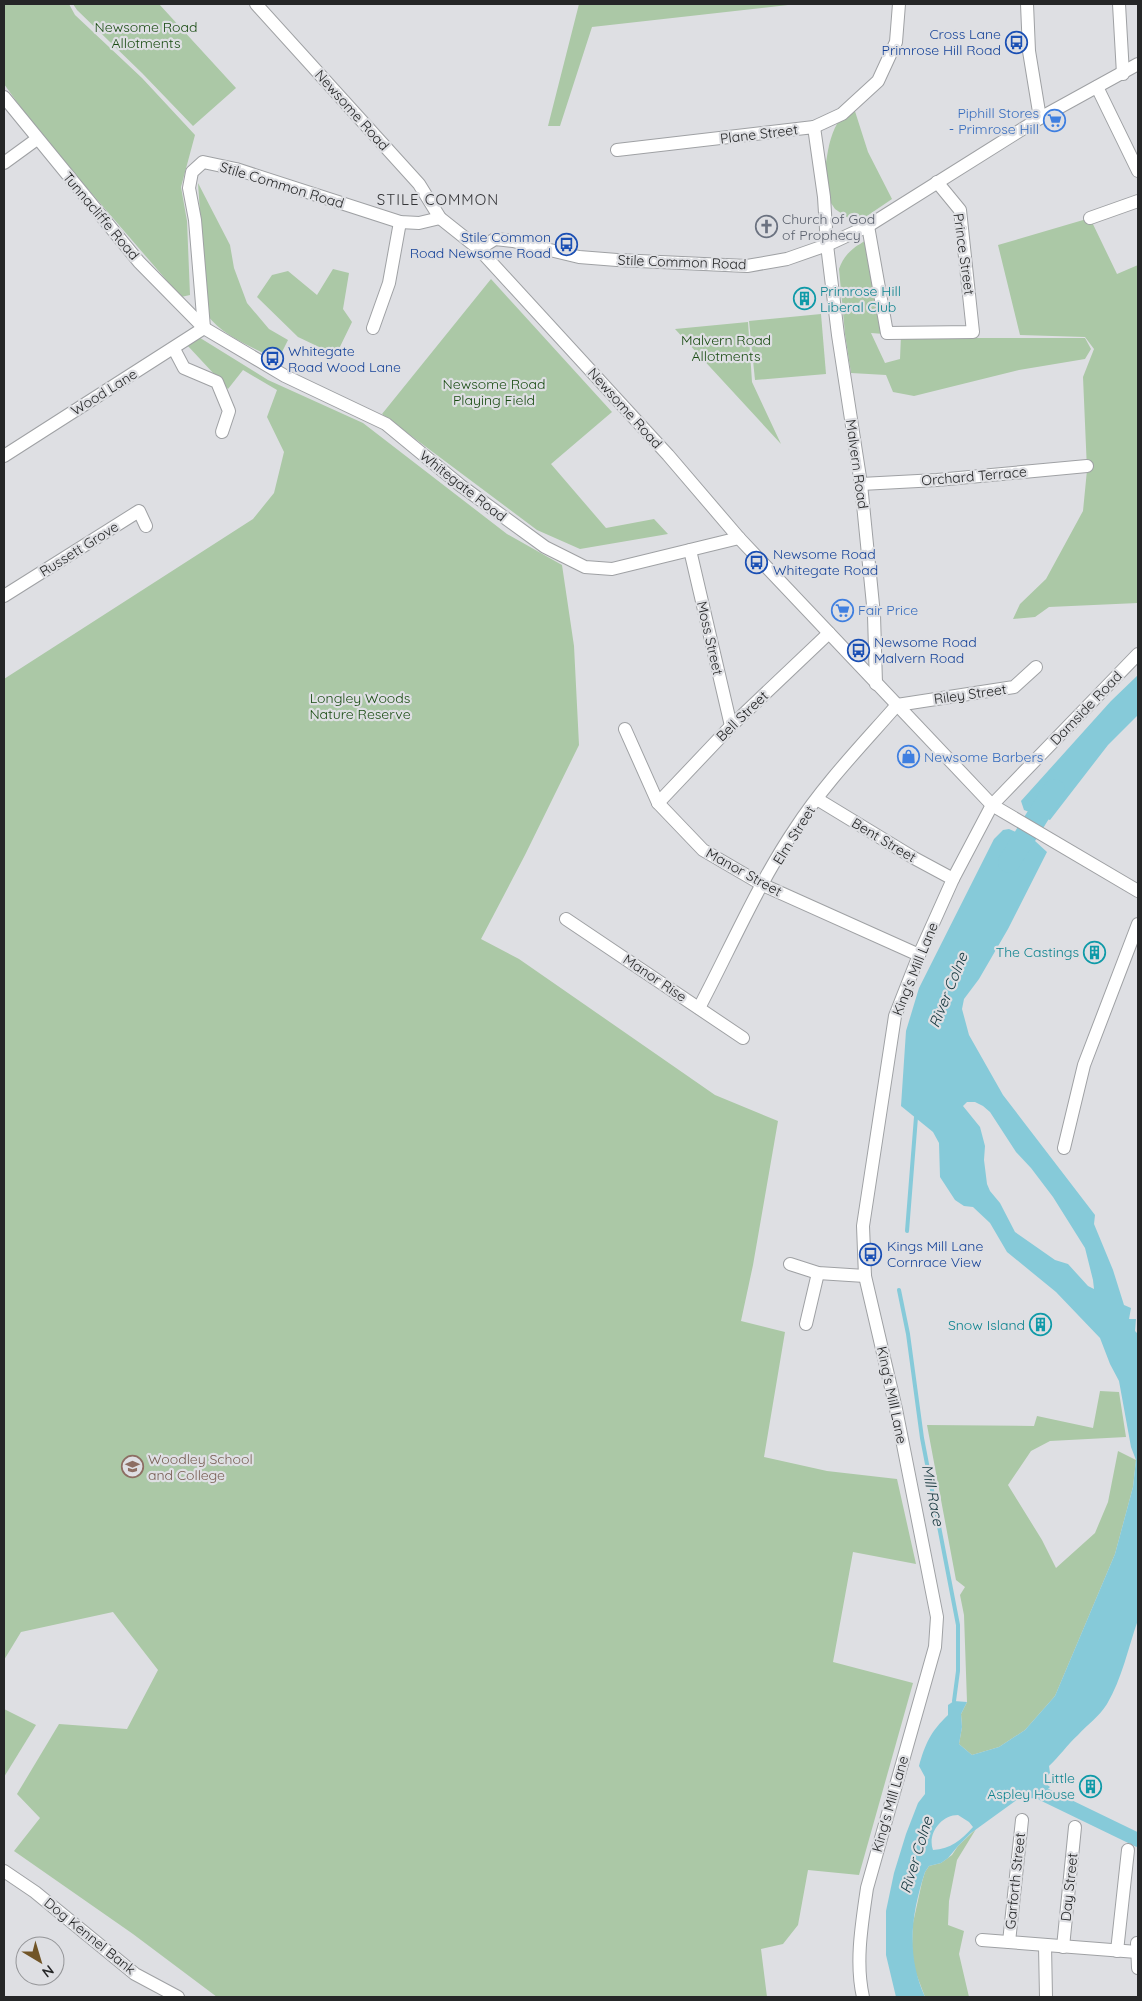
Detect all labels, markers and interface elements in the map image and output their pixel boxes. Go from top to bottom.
park label: Newsome Road Allotments [95,18,197,52]
place label: Cross Lane Primrose Hill Road [882,25,1001,59]
bus stop icon: Cross Lane Primrose Hill Road [1005,30,1029,54]
street label: Newsome Road [311,66,393,154]
place label: Piphill Stores - Primrose Hill [949,104,1039,138]
supermarket icon: Piphill Stores - Primrose Hill [1043,109,1067,133]
street label: Plane Street [719,120,799,148]
street label: Stile Common Road [218,158,346,212]
street label: Tunnacliffe Road [59,168,143,264]
district label: STILE COMMON [377,190,499,209]
place label: Church of God of Prophecy [782,210,875,244]
street label: Prince Street [949,212,979,296]
church icon: Church of God of Prophecy [754,215,778,239]
place label: Stile Common Road Newsome Road [410,228,551,262]
bus stop icon: Stile Common Road Newsome Road [555,233,579,257]
street label: Stile Common Road [617,251,747,273]
place label: Primrose Hill Liberal Club [820,282,901,316]
building icon: Primrose Hill Liberal Club [792,287,816,311]
park label: Malvern Road Allotments [681,331,771,365]
place label: Whitegate Road Wood Lane [288,342,401,376]
bus stop icon: Whitegate Road Wood Lane [260,347,284,371]
street label: Newsome Road [584,364,666,452]
street label: Wood Lane [68,365,140,419]
park label: Newsome Road Playing Field [443,375,545,409]
street label: Malvern Road [842,418,872,510]
street label: Whitegate Road [416,446,510,526]
street label: Orchard Terrace [921,462,1028,490]
street label: Russett Grove [36,517,122,580]
place label: Newsome Road Whitegate Road [773,545,878,579]
bus stop icon: Newsome Road Whitegate Road [745,550,769,574]
supermarket icon: Fair Price [830,598,854,622]
street label: Moss Street [693,599,727,677]
place label: Fair Price [858,601,918,619]
place label: Newsome Road Malvern Road [874,633,977,667]
bus stop icon: Newsome Road Malvern Road [846,638,870,662]
street label: Damside Road [1046,667,1126,749]
street label: Riley Street [932,680,1008,708]
street label: Bell Street [712,687,772,745]
park label: Longley Woods Nature Reserve [309,689,411,723]
shop icon: Newsome Barbers [896,745,920,769]
place label: Newsome Barbers [924,748,1043,766]
street label: Elm Street [769,802,819,868]
street label: Bent Street [849,814,920,866]
street label: Manor Street [703,844,785,900]
street label: King's Mill Lane [888,920,942,1018]
building icon: The Castings [1083,940,1107,964]
place label: The Castings [996,943,1079,961]
water label: River Colne [924,949,972,1030]
street label: Manor Rise [620,950,690,1006]
place label: Kings Mill Lane Cornrace View [887,1237,983,1271]
bus stop icon: Kings Mill Lane Cornrace View [859,1242,883,1266]
building icon: Snow Island [1029,1313,1053,1337]
place label: Snow Island [948,1316,1025,1334]
street label: King's Mill Lane [873,1345,911,1445]
place label: Woodley School and College [148,1450,253,1484]
school or university icon: Woodley School and College [120,1455,144,1479]
water label: Mill Race [918,1463,948,1528]
street label: King's Mill Lane [868,1754,912,1854]
place label: Little Aspley House [987,1769,1075,1803]
building icon: Little Aspley House [1079,1774,1103,1798]
water label: River Colne [895,1814,937,1896]
street label: Garforth Street [1001,1832,1029,1930]
street label: Day Street [1056,1852,1082,1922]
street label: Dog Kennel Bank [41,1894,139,1978]
north arrow [15,1936,65,1986]
text: N [38,1961,58,1982]

